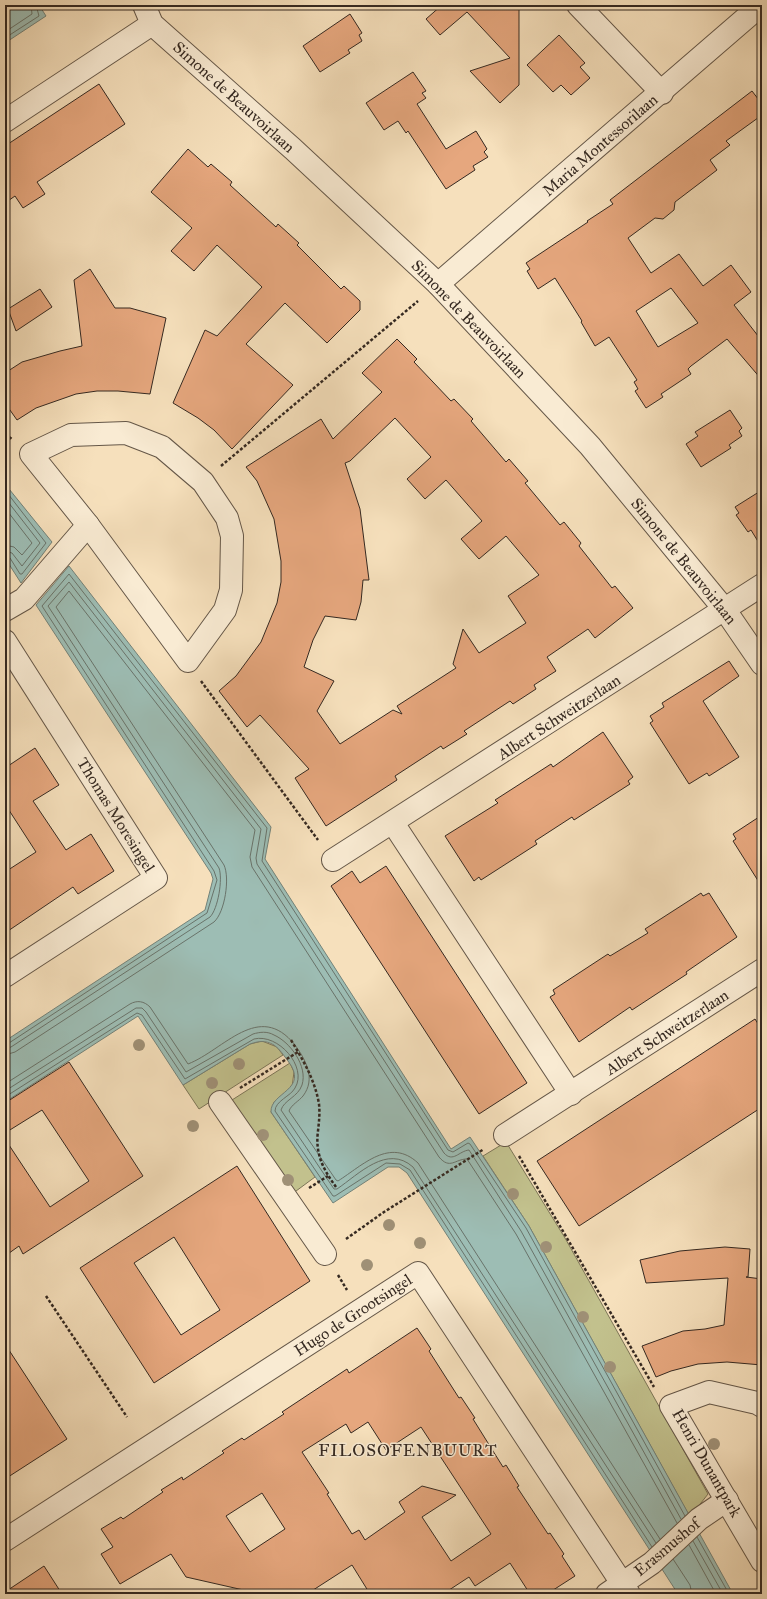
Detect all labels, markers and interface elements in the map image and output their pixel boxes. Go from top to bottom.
street label: Simone de Beauvoirlaan [169,37,299,157]
street label: Maria Montessorilaan [539,90,662,200]
street label: Simone de Beauvoirlaan [408,256,531,382]
street label: Simone de Beauvoirlaan [627,494,741,628]
street label: Albert Schweitzerlaan [493,670,624,764]
street label: Thomas Moresingel [72,754,159,877]
street label: Albert Schweitzerlaan [601,985,732,1079]
street label: Hugo de Grootsingel [291,1270,416,1361]
street label: Henri Dunantpark [668,1406,746,1521]
district label: FILOSOFENBUURT [318,1440,498,1461]
street label: Erasmushof [630,1512,706,1580]

